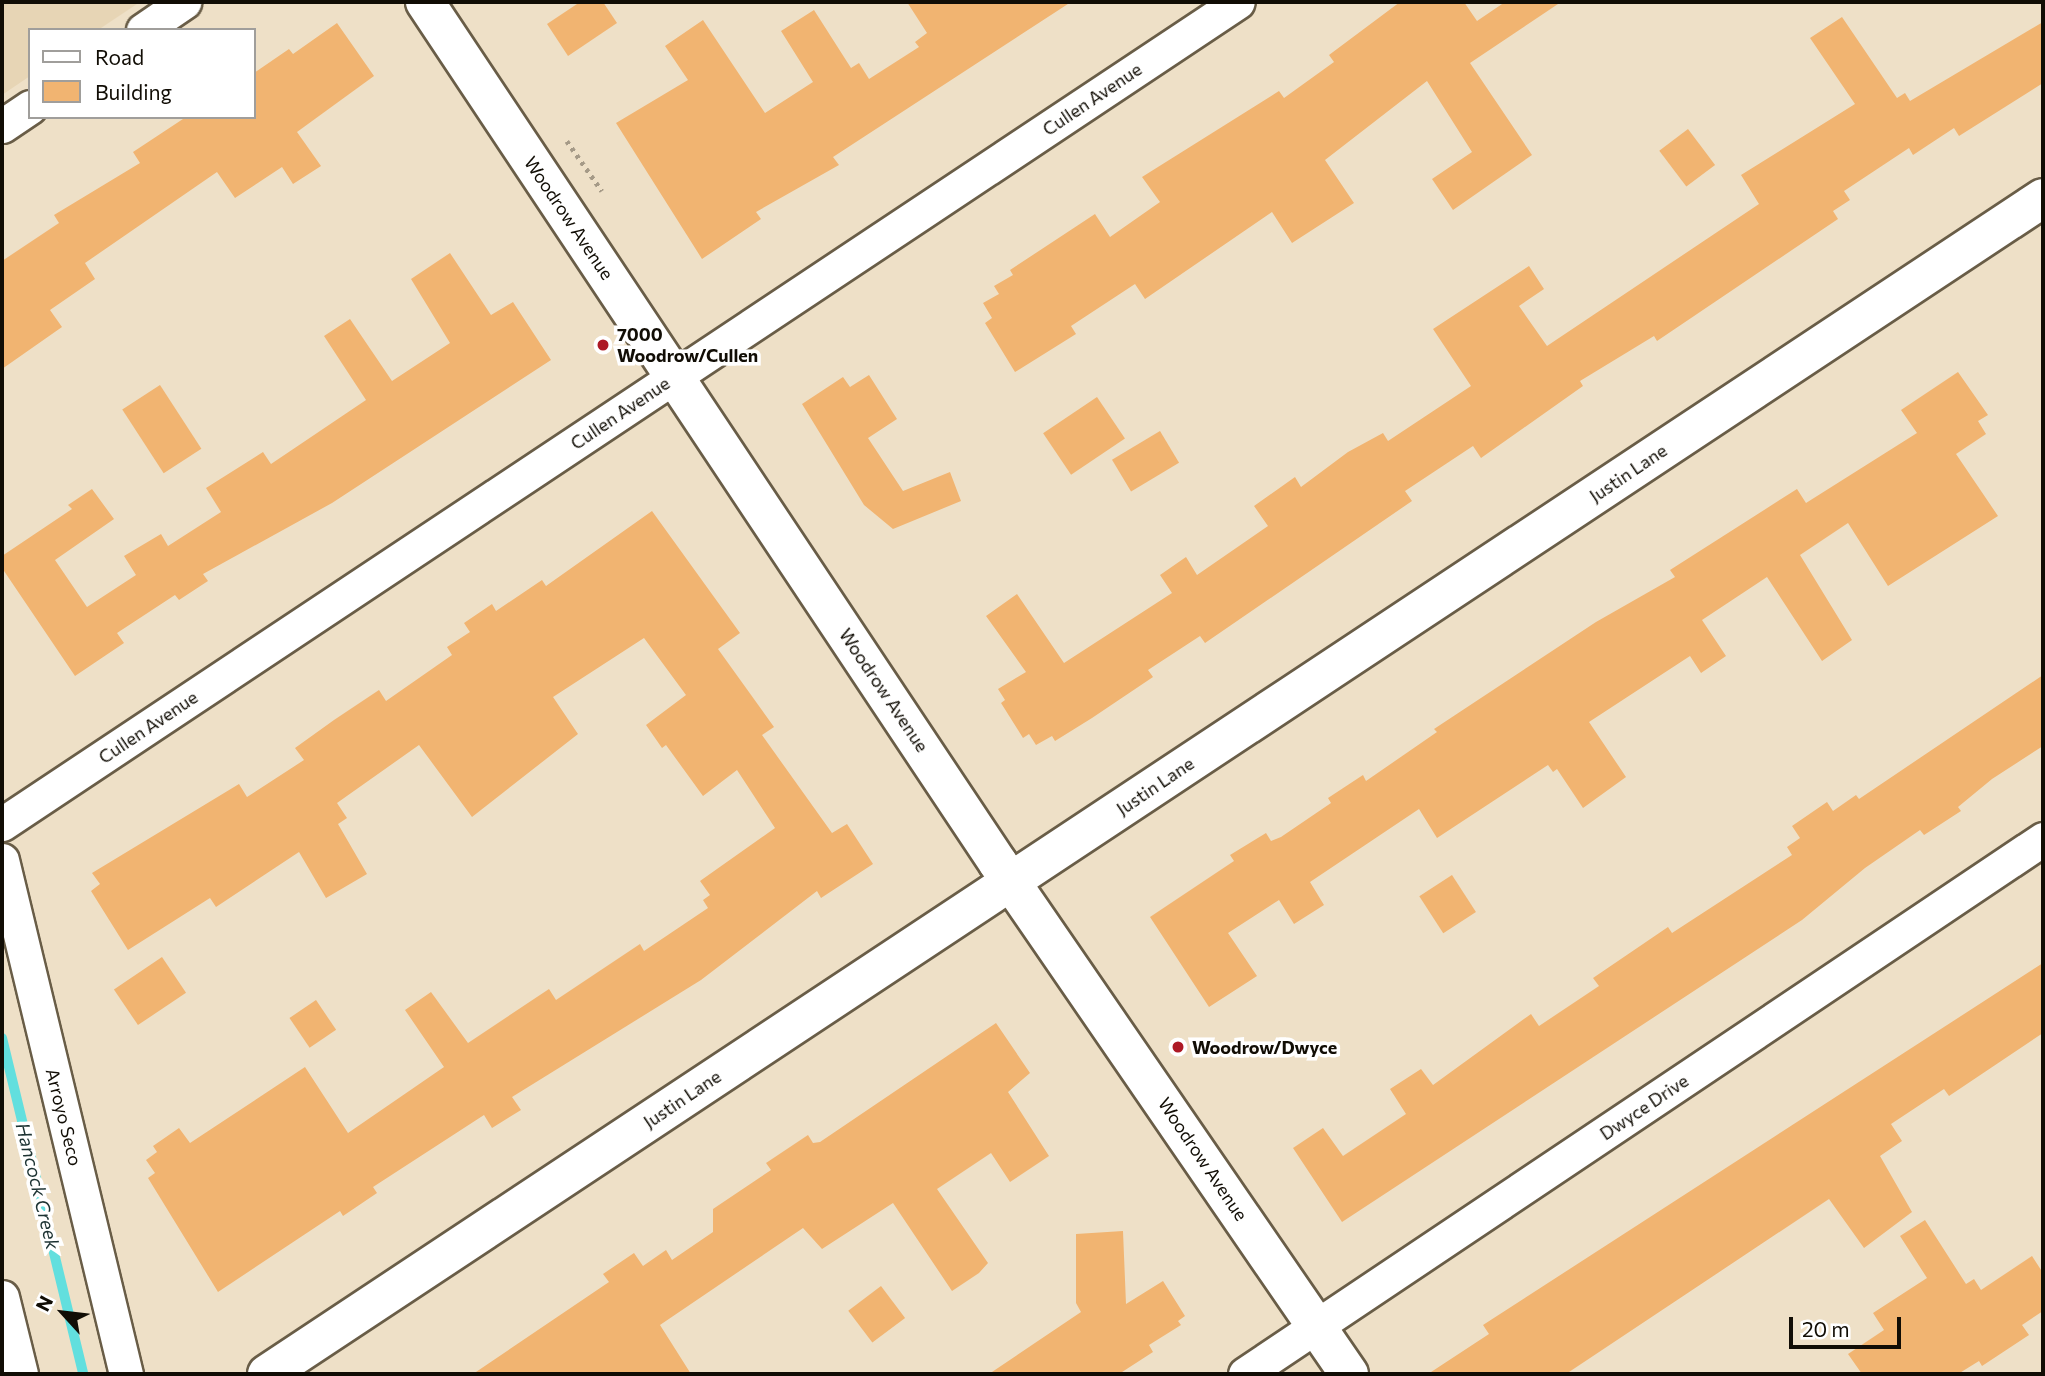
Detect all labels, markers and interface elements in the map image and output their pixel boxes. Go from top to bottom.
legend [28,28,256,119]
text: Road [95,44,144,69]
street label: Cullen Avenue [1038,58,1146,140]
text: Building [95,79,172,104]
street label: Woodrow Avenue [520,152,618,284]
place label: 7000 Woodrow/Cullen [617,324,758,366]
marker: 7000 Woodrow/Cullen [595,337,611,353]
street label: Cullen Avenue [566,372,674,454]
street label: Justin Lane [1585,439,1671,507]
street label: Woodrow Avenue [835,624,933,756]
street label: Cullen Avenue [94,686,202,768]
street label: Justin Lane [1112,752,1198,820]
place label: Woodrow/Dwyce [1192,1036,1337,1058]
marker: Woodrow/Dwyce [1170,1039,1186,1055]
street label: Justin Lane [639,1065,725,1133]
street label: Arroyo Seco [41,1066,87,1168]
street label: Dwyce Drive [1596,1070,1692,1144]
street label: Woodrow Avenue [1154,1093,1252,1225]
water label: Hancock Creek [11,1120,65,1252]
north arrow [28,1278,98,1348]
text: N [30,1292,57,1315]
scale bar [1793,1302,1905,1346]
text: 20 m [1802,1316,1850,1341]

